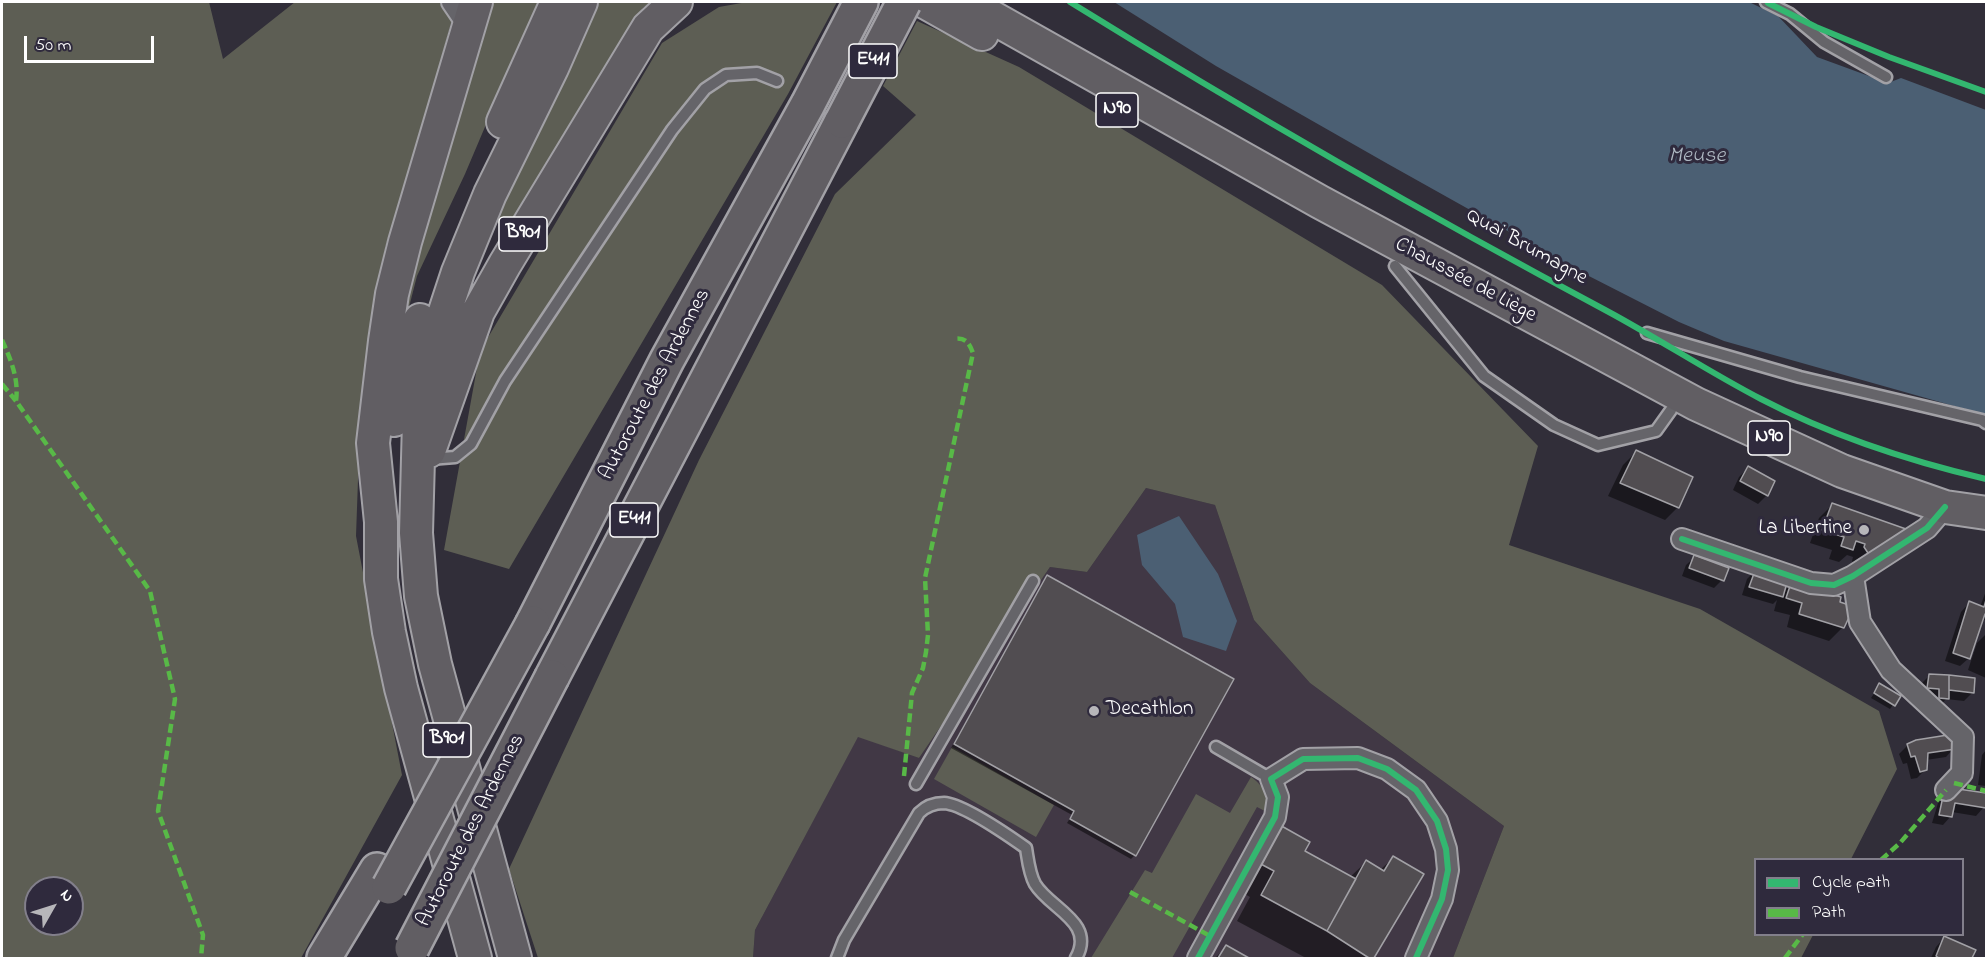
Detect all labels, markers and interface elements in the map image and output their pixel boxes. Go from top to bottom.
scale bar [27,24,158,62]
text: 50 m [35,33,72,59]
road number: E411 [849,44,897,78]
road number: N90 [1096,93,1138,127]
water label: Meuse [1669,144,1725,170]
street label: Quai Brumagne [1461,204,1591,292]
road number: B901 [499,217,547,251]
street label: Chaussée de Liège [1390,233,1540,329]
street label: Autoroute des Ardennes [595,285,717,485]
road number: N90 [1748,421,1790,455]
road number: E411 [610,503,658,537]
place label: La Libertine [1758,517,1852,543]
marker: La Libertine [1857,523,1871,537]
place label: Decathlon [1106,698,1193,724]
marker: Decathlon [1087,704,1101,718]
road number: B901 [423,723,471,757]
street label: Autoroute des Ardennes [413,731,531,931]
legend [1754,858,1964,936]
text: Cycle path [1812,870,1890,896]
north arrow [24,876,84,936]
text: N [54,884,79,908]
text: Path [1812,900,1846,926]

